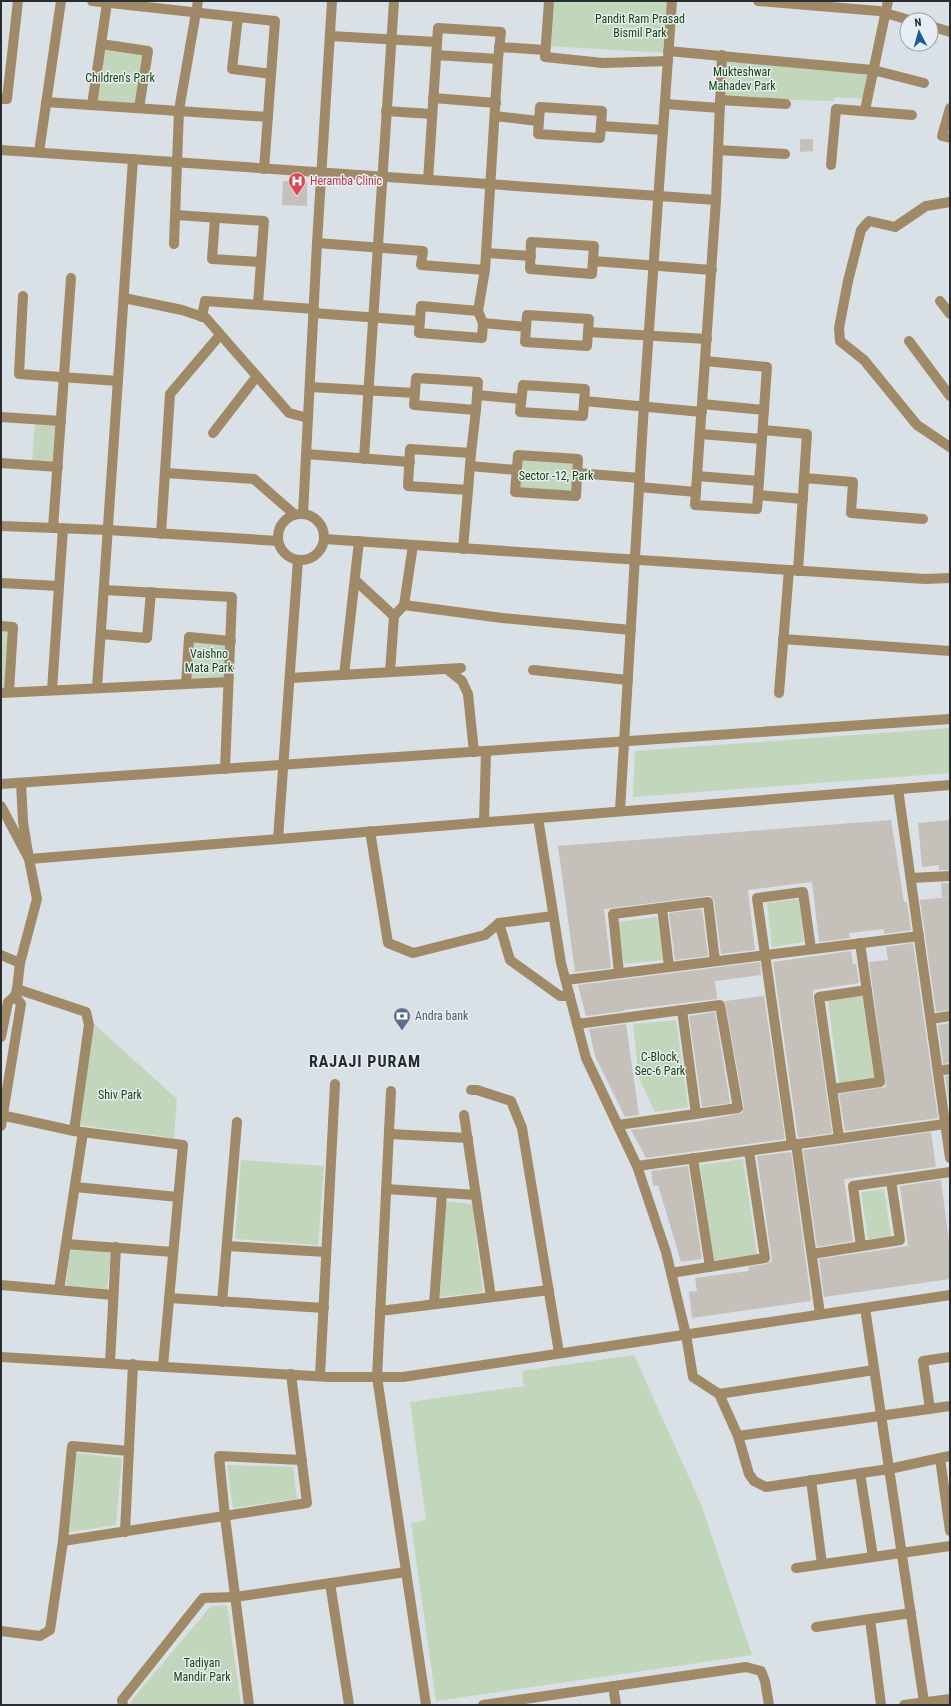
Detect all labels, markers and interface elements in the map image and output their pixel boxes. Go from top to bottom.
park label: Pandit Ram Prasad Bismil Park [595,12,685,40]
north arrow [899,12,939,52]
text: N [914,16,922,29]
park label: Mukteshwar Mahadev Park [708,65,776,93]
park label: Children's Park [85,71,155,85]
hospital icon: Heramba Clinic [287,171,307,196]
place label: Heramba Clinic [310,174,383,188]
park label: Sector -12, Park [519,469,594,483]
park label: Vaishno Mata Park [185,647,234,675]
bank icon: Andra bank [392,1006,412,1031]
place label: Andra bank [415,1009,469,1023]
park label: C-Block, Sec-6 Park [635,1050,686,1078]
district label: RAJAJI PURAM [309,1052,421,1071]
park label: Shiv Park [98,1088,143,1102]
park label: Tadiyan Mandir Park [173,1656,231,1684]

